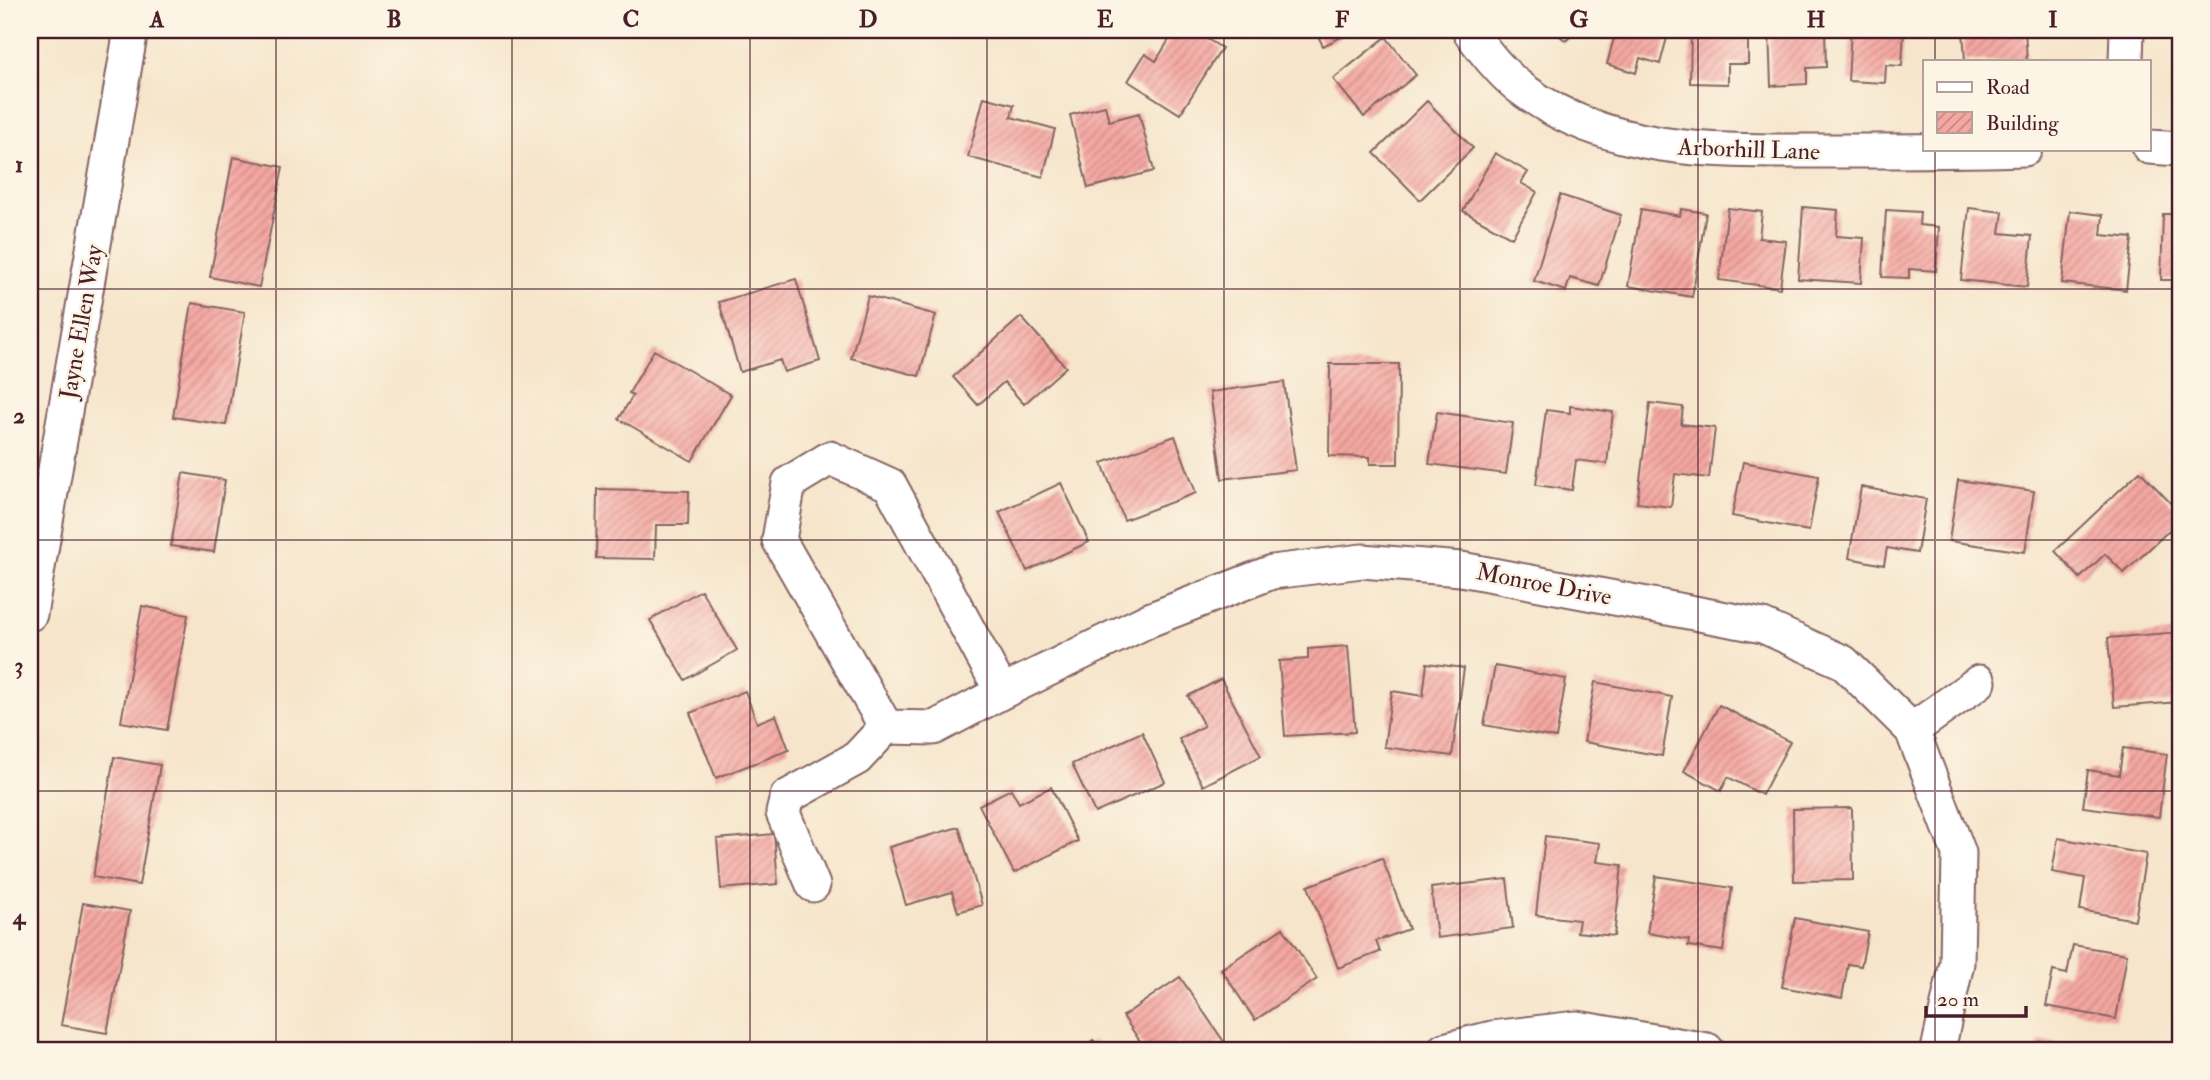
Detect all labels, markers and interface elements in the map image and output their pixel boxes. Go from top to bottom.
text: A [149,5,165,34]
text: B [386,5,402,34]
text: C [623,5,639,34]
text: D [859,5,877,34]
text: E [1097,5,1114,34]
text: F [1335,5,1350,34]
text: G [1569,5,1589,34]
text: H [1807,5,1826,34]
text: I [2048,5,2058,34]
legend [1923,60,2150,150]
text: Road [1986,74,2031,101]
text: Building [1986,110,2059,137]
street label: Arborhill Lane [1676,131,1821,167]
text: 1 [15,150,23,179]
street label: Jayne Ellen Way [52,242,110,403]
text: 2 [13,401,25,430]
street label: Monroe Drive [1474,556,1614,613]
text: 3 [15,651,23,680]
text: 4 [12,902,27,931]
scale bar [1926,975,2026,1019]
text: 20 m [1937,986,1979,1013]

